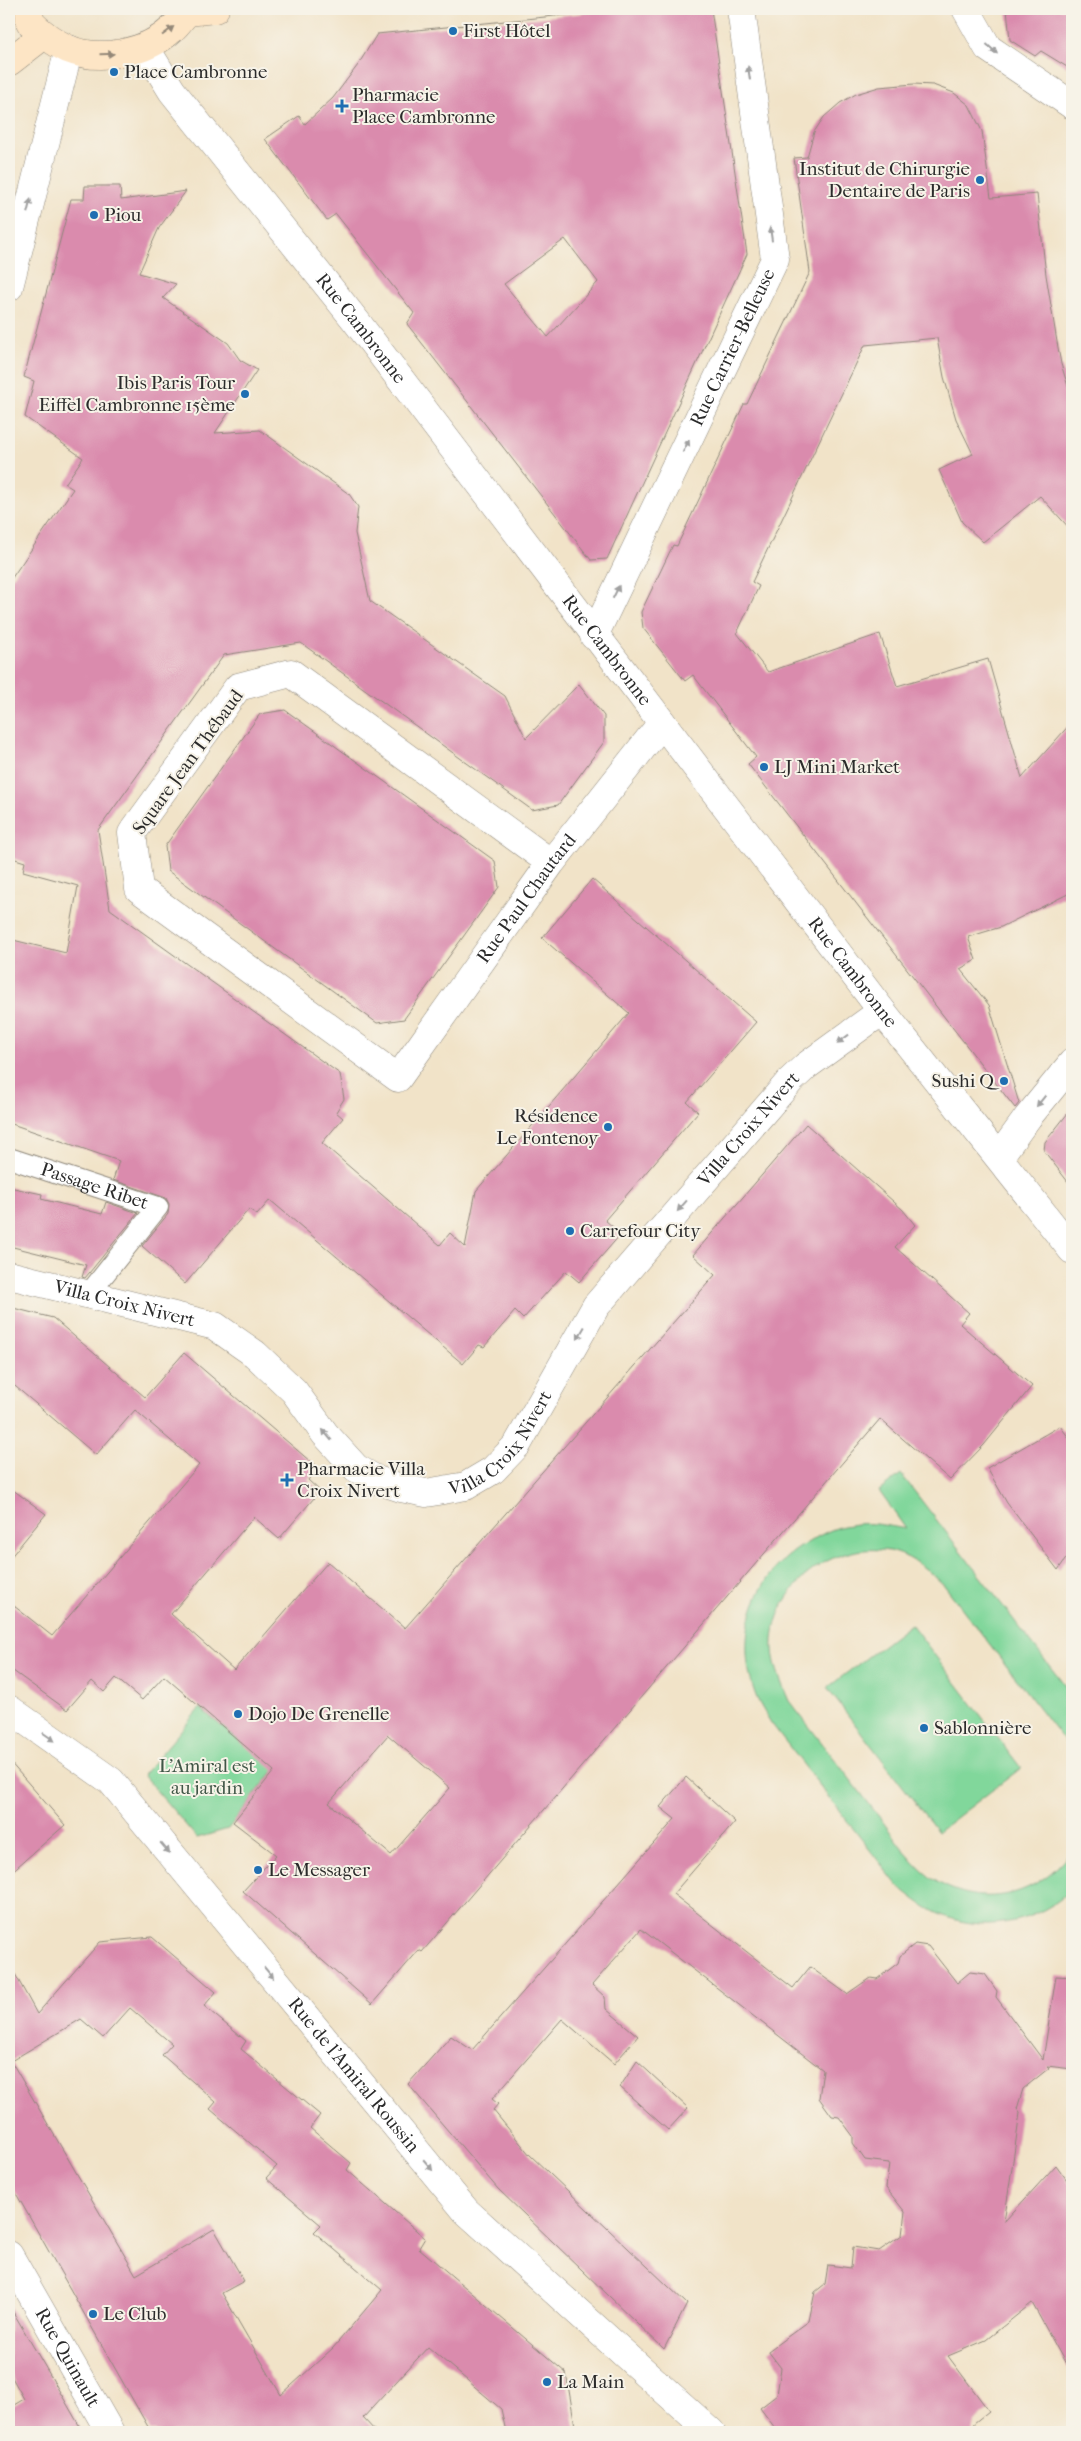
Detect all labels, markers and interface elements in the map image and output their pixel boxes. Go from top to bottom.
place label: First Hôtel [463,20,550,42]
marker: First Hôtel [447,25,459,37]
one-way arrow [161,26,174,37]
one-way arrow [986,44,998,55]
one-way arrow [100,50,116,58]
place label: Place Cambronne [124,61,267,83]
one-way arrow [745,64,753,80]
marker: Place Cambronne [108,66,120,78]
place label: Pharmacie Place Cambronne [352,84,495,128]
marker: Pharmacie Place Cambronne [336,100,348,112]
place label: Institut de Chirurgie Dentaire de Paris [799,158,970,202]
marker: Institut de Chirurgie Dentaire de Paris [974,174,986,186]
one-way arrow [25,198,33,214]
place label: Piou [104,204,141,226]
marker: Piou [88,209,100,221]
one-way arrow [767,225,775,241]
street label: Rue Carrier-Belleuse [685,265,780,430]
street label: Rue Cambronne [311,269,411,388]
place label: Ibis Paris Tour Eiffel Cambronne 15ème [38,372,236,416]
marker: Ibis Paris Tour Eiffel Cambronne 15ème [239,388,251,400]
one-way arrow [681,438,690,453]
one-way arrow [612,585,620,599]
street label: Rue Cambronne [558,590,656,710]
street label: Square Jean Thébaud [128,685,248,839]
place label: LJ Mini Market [774,756,900,778]
marker: LJ Mini Market [758,761,770,773]
street label: Rue Paul Chautard [472,829,581,967]
street label: Rue Cambronne [803,912,902,1032]
one-way arrow [836,1034,850,1044]
street label: Villa Croix Nivert [693,1067,804,1192]
place label: Sushi Q [932,1070,1000,1092]
marker: Sushi Q [998,1075,1010,1087]
one-way arrow [1035,1094,1047,1106]
place label: Résidence Le Fontenoy [496,1105,599,1149]
marker: Résidence Le Fontenoy [602,1121,614,1133]
street label: Passage Ribet [38,1158,151,1214]
one-way arrow [677,1200,688,1213]
place label: Carrefour City [580,1220,701,1242]
marker: Carrefour City [564,1225,576,1237]
street label: Villa Croix Nivert [51,1275,197,1332]
one-way arrow [577,1326,586,1340]
street label: Villa Croix Nivert [446,1387,557,1500]
one-way arrow [321,1429,332,1442]
place label: Pharmacie Villa Croix Nivert [297,1458,425,1502]
marker: Pharmacie Villa Croix Nivert [281,1474,293,1486]
place label: Dojo De Grenelle [248,1703,389,1725]
marker: Dojo De Grenelle [232,1708,244,1720]
place label: Sablonnière [934,1717,1031,1739]
marker: Sablonnière [918,1722,930,1734]
one-way arrow [42,1732,55,1742]
park label: L'Amiral est au jardin [159,1755,256,1799]
one-way arrow [160,1841,171,1854]
place label: Le Messager [268,1859,371,1881]
marker: Le Messager [252,1864,264,1876]
one-way arrow [263,1966,275,1978]
street label: Rue de l'Amiral Roussin [283,1993,424,2157]
one-way arrow [423,2158,434,2171]
place label: Le Club [103,2303,167,2325]
street label: Rue Quinault [30,2304,105,2411]
marker: Le Club [87,2308,99,2320]
place label: La Main [557,2371,624,2393]
marker: La Main [541,2376,553,2388]

